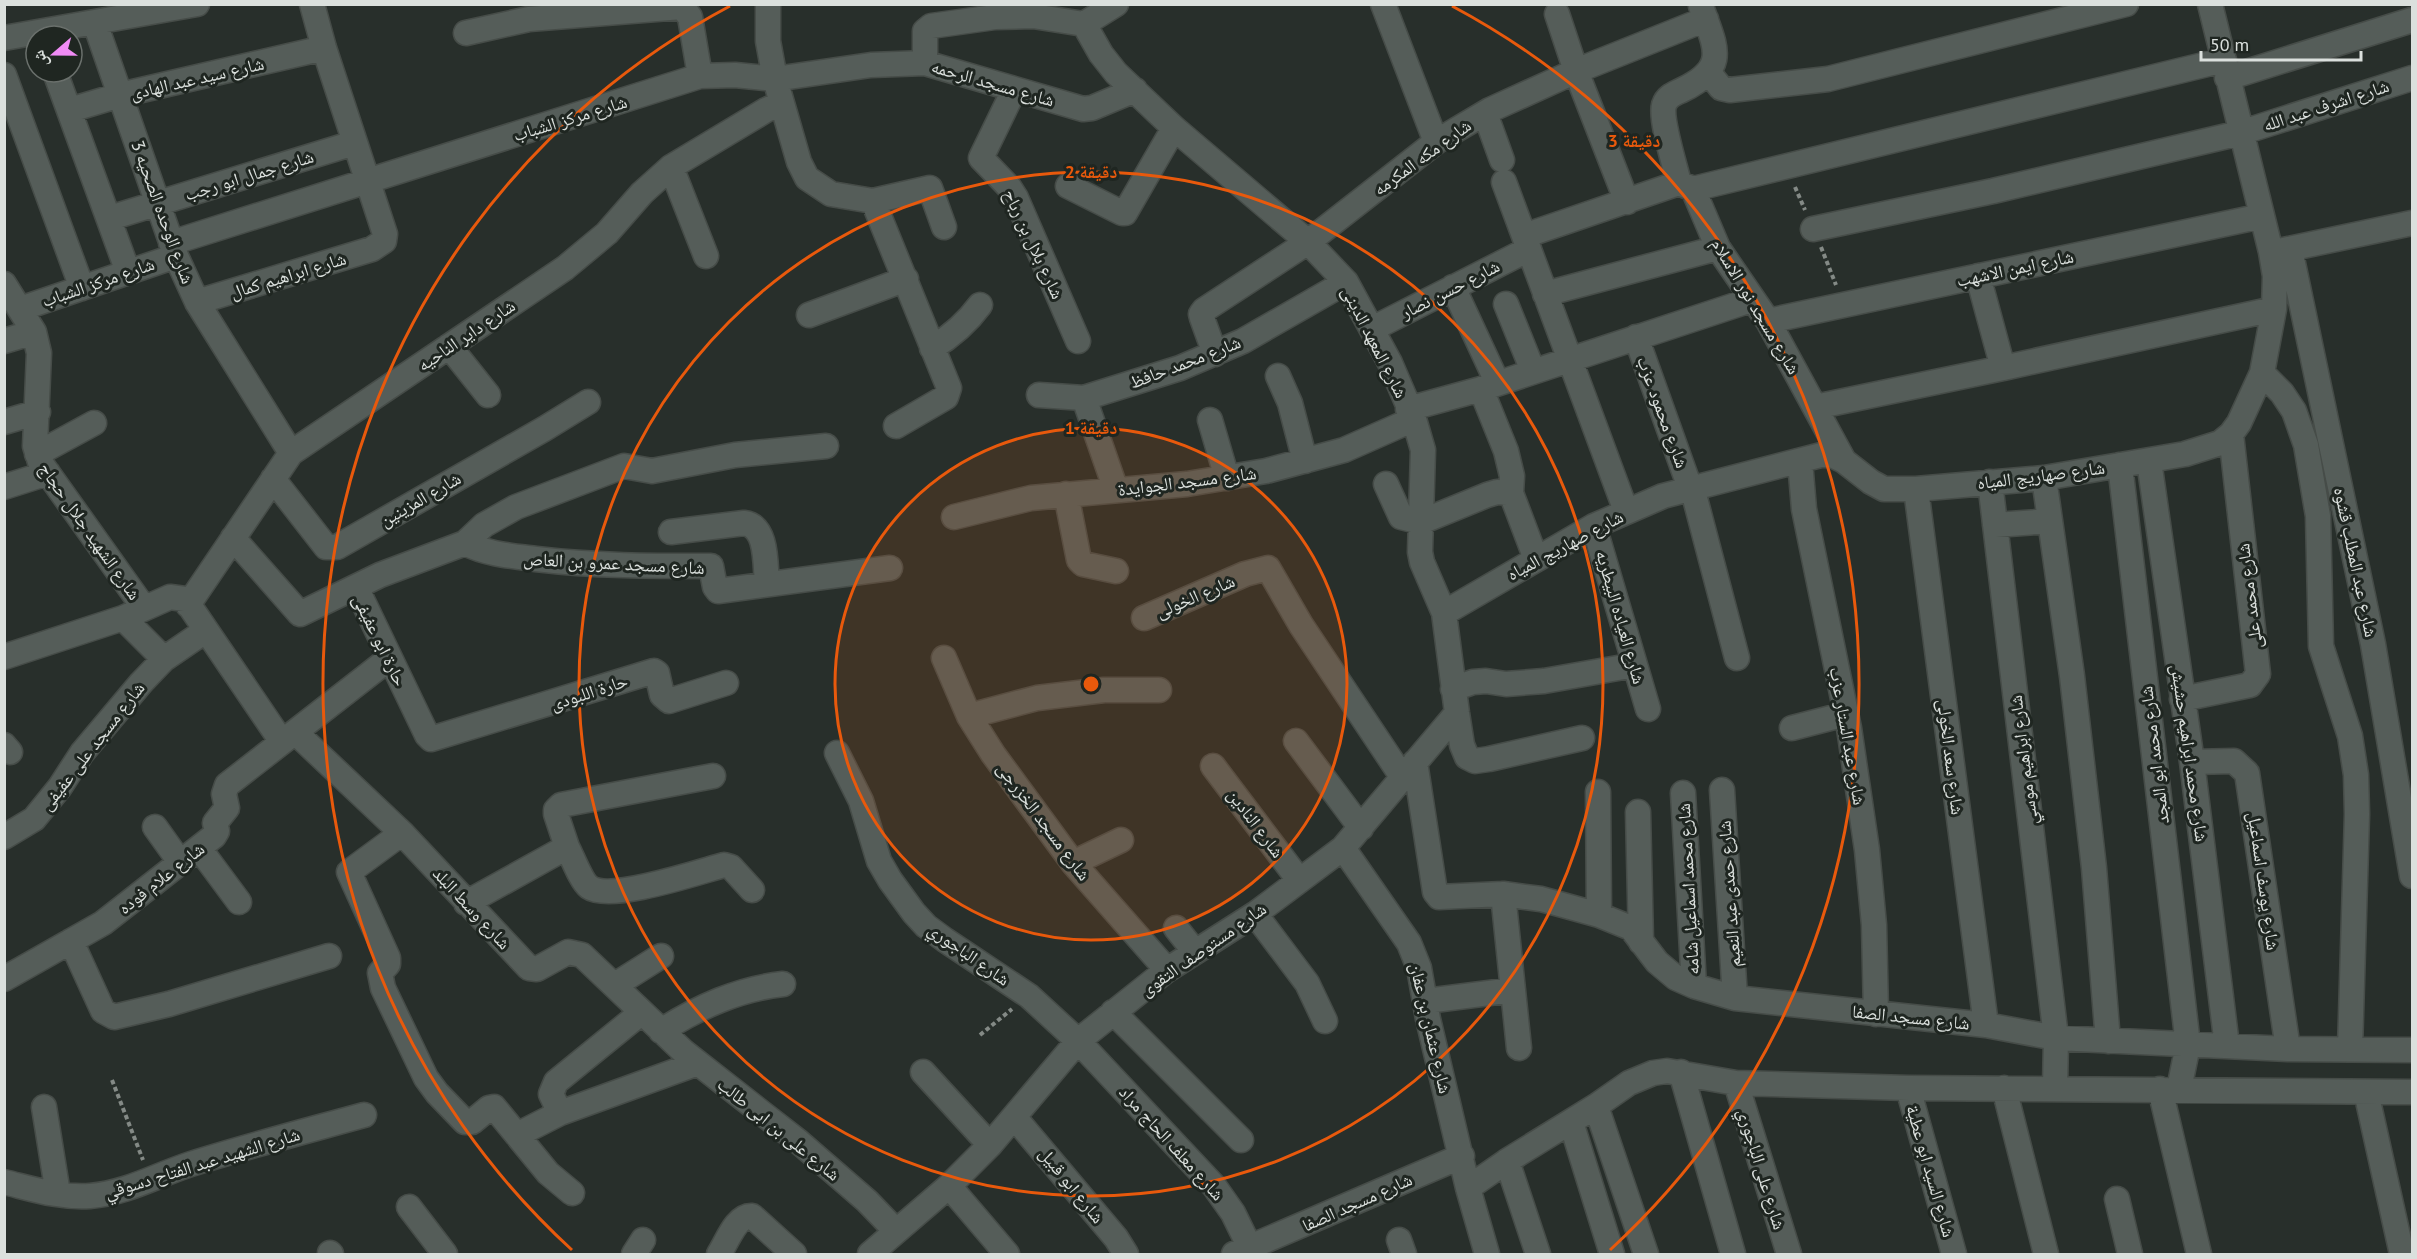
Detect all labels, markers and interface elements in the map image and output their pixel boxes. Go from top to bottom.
north arrow [24,24,84,84]
scale bar [2201,24,2362,62]
text: 50 m [2210,33,2249,56]
text: ش [28,48,52,71]
street label: شارع سيد عبد الهادى [128,51,266,105]
street label: شارع مسجد الرحمه [929,54,1057,112]
street label: شارع اشرف عبد الله [2260,74,2392,136]
street label: شارع مركز الشباب [510,90,630,146]
street label: شارع مكه المكرمه [1368,114,1476,200]
text: 3 دقيقة [1608,129,1660,152]
street label: شارع الوحده الصحيه 3 [126,137,200,287]
street label: شارع جمال ابو رجب [182,144,316,206]
text: 2 دقيقة [1065,160,1117,183]
street label: شارع بلال بن رباح [998,185,1069,303]
street label: شارع مسجد نور الاسلام [1705,234,1806,379]
street label: شارع ايمن الاشهب [1954,244,2076,292]
street label: شارع ابراهيم كمال [227,246,349,304]
street label: شارع مركز الشباب [39,252,157,312]
street label: شارع حسن نصار [1396,254,1503,324]
street label: شارع المعهد الدينى [1337,282,1413,402]
street label: شارع داير الناحيه [413,294,519,376]
street label: شارع محمد حافظ [1126,330,1244,394]
street label: شارع محمود عزب [1632,353,1694,471]
text: 1 دقيقة [1065,416,1117,439]
street label: شارع صهاريج المياه [1976,456,2106,495]
street label: شارع الشهيد جلال حجاج [33,458,146,605]
street label: شارع مسجد الجوايدة [1116,461,1258,501]
street label: شارع المزينين [375,466,465,532]
street label: شارع عبد المطلب قشوه [2329,485,2383,639]
street label: شارع صهاريج المياه [1503,505,1628,586]
street label: شارع محمد على [2231,542,2267,650]
street label: شارع مسجد عمرو بن العاص [523,547,705,579]
street label: شارع العياده البيطريه [1591,548,1651,686]
street label: شارع الخولى [1152,569,1238,623]
street label: حارة ابو عفيفى [348,590,412,690]
street label: شارع محمد ابراهيم حشيش [2165,663,2214,843]
street label: شارع عبد الستار عزب [1825,665,1871,807]
street label: حارة اللبودى [547,669,631,715]
centre of rings [1081,674,1101,694]
street label: شارع مسجد على عفيفى [35,677,149,815]
street label: شارع محمد ابو المجد [2134,685,2174,825]
street label: شارع ابراهيم موسي [2004,693,2046,826]
street label: شارع سعد الخولى [1932,698,1970,816]
street label: شارع مسجد الخزرجى [992,757,1096,885]
street label: شارع النادين [1222,784,1290,862]
street label: شارع محمد اسماعيل شامه [1672,803,1704,975]
street label: شارع يوسف اسماعيل [2243,810,2285,952]
street label: شارع حمدى عبد النعيم [1712,820,1747,968]
street label: شارع علام فوده [113,837,209,920]
street label: شارع وسط البلد [428,862,516,954]
street label: شارع مستوصف التقوى [1135,897,1271,1001]
street label: شارع الباجوري [921,917,1014,994]
street label: شارع عثمان بن عفان [1405,960,1457,1096]
street label: شارع مسجد الصفا [1851,999,1971,1035]
street label: شارع على بن ابى طالب [713,1072,845,1186]
street label: شارع معلف الحاج مراد [1114,1081,1230,1206]
street label: شارع السيد ابو عطية [1901,1102,1961,1240]
street label: شارع على الباجوري [1729,1106,1791,1233]
street label: شارع الشهيد عبد الفتاح دسوقي [101,1122,304,1207]
street label: شارع ابو قبيل [1034,1142,1110,1228]
street label: شارع مسجد الصفا [1298,1167,1416,1237]

